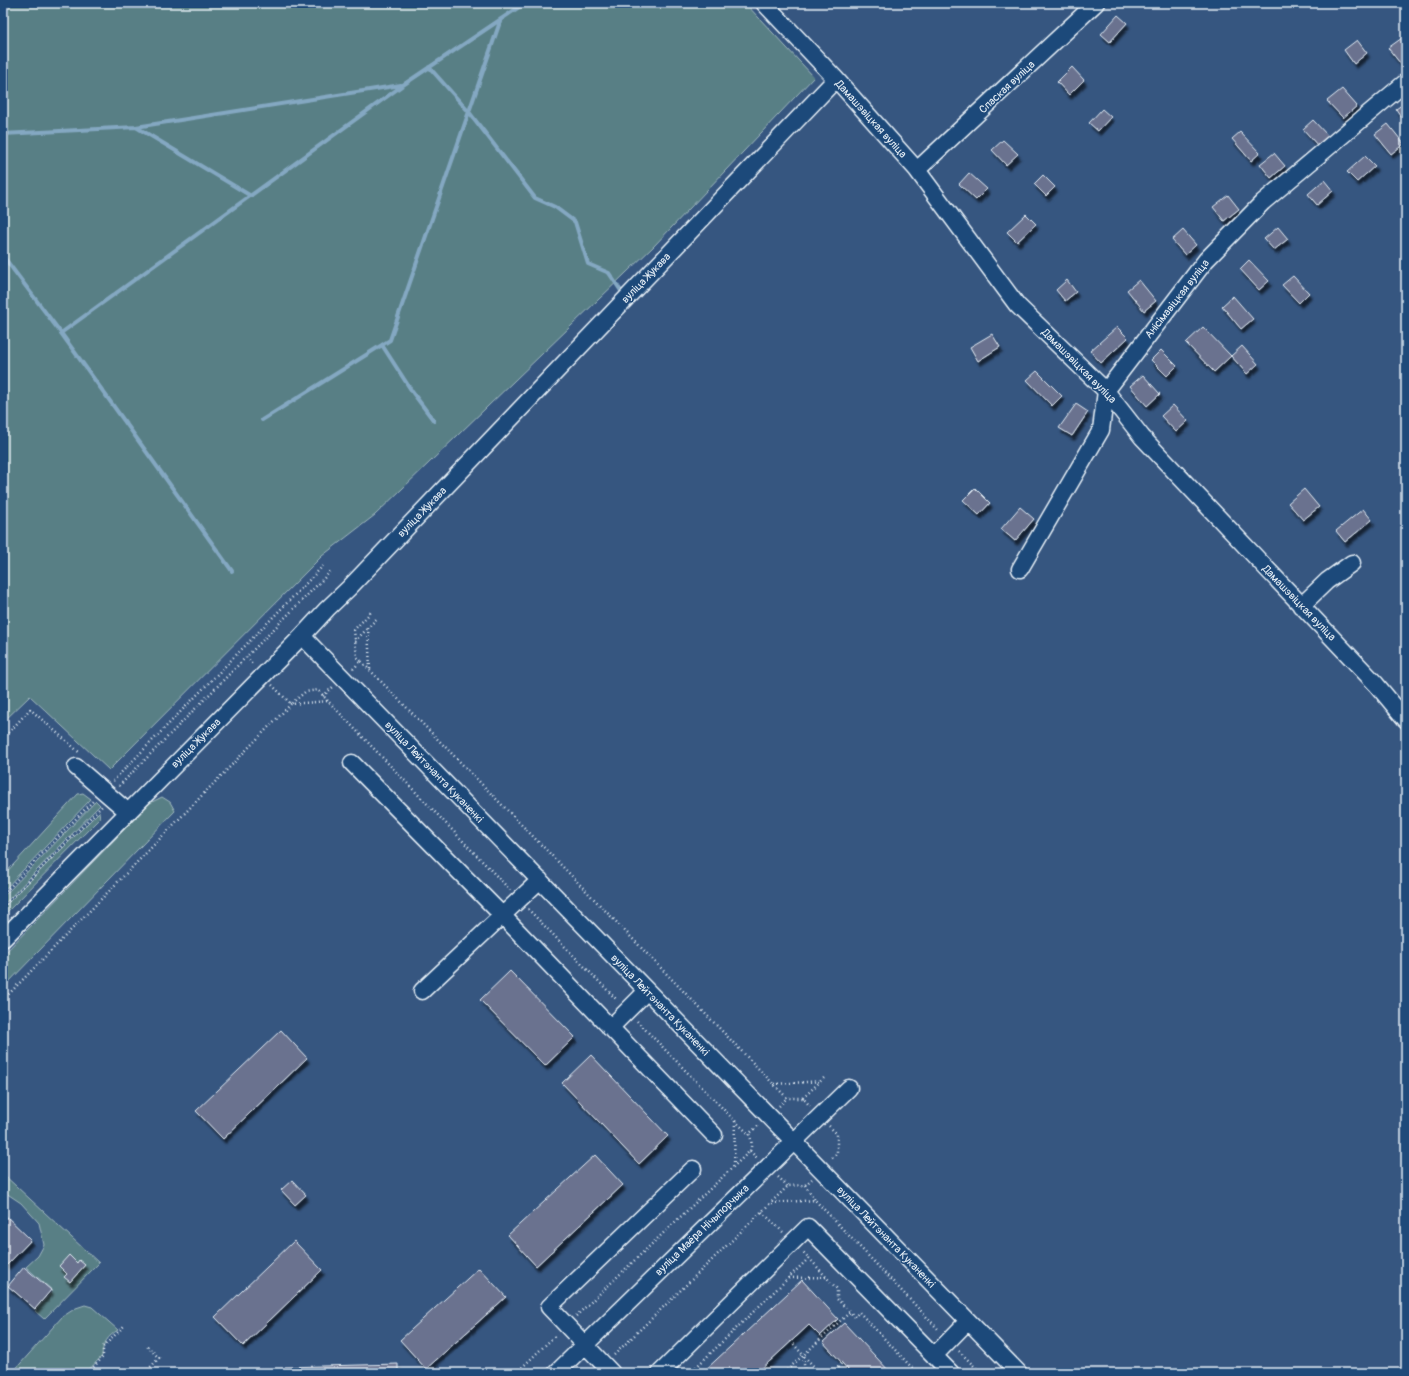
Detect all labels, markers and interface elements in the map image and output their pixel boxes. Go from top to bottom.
street label: Спаская вуліца [976,58,1038,116]
street label: Дамашэвіцкая вуліца [832,77,909,161]
street label: вуліца Жукава [619,250,673,306]
street label: Анісімавіцкая вуліца [1142,257,1212,341]
street label: Дамашэвіцкая вуліца [1038,325,1119,406]
street label: вуліца Жукава [395,484,449,540]
street label: Дамашэвіцкая вуліца [1259,562,1339,644]
street label: вуліца Жукава [168,715,224,771]
street label: вуліца Лейтэнанта Куканенкі [382,719,486,825]
street label: вуліца Лейтэнанта Куканенкі [608,952,712,1058]
street label: вуліца Маёра Нічыпорчыка [652,1182,752,1278]
street label: вуліца Лейтэнанта Куканенкі [834,1184,938,1290]

